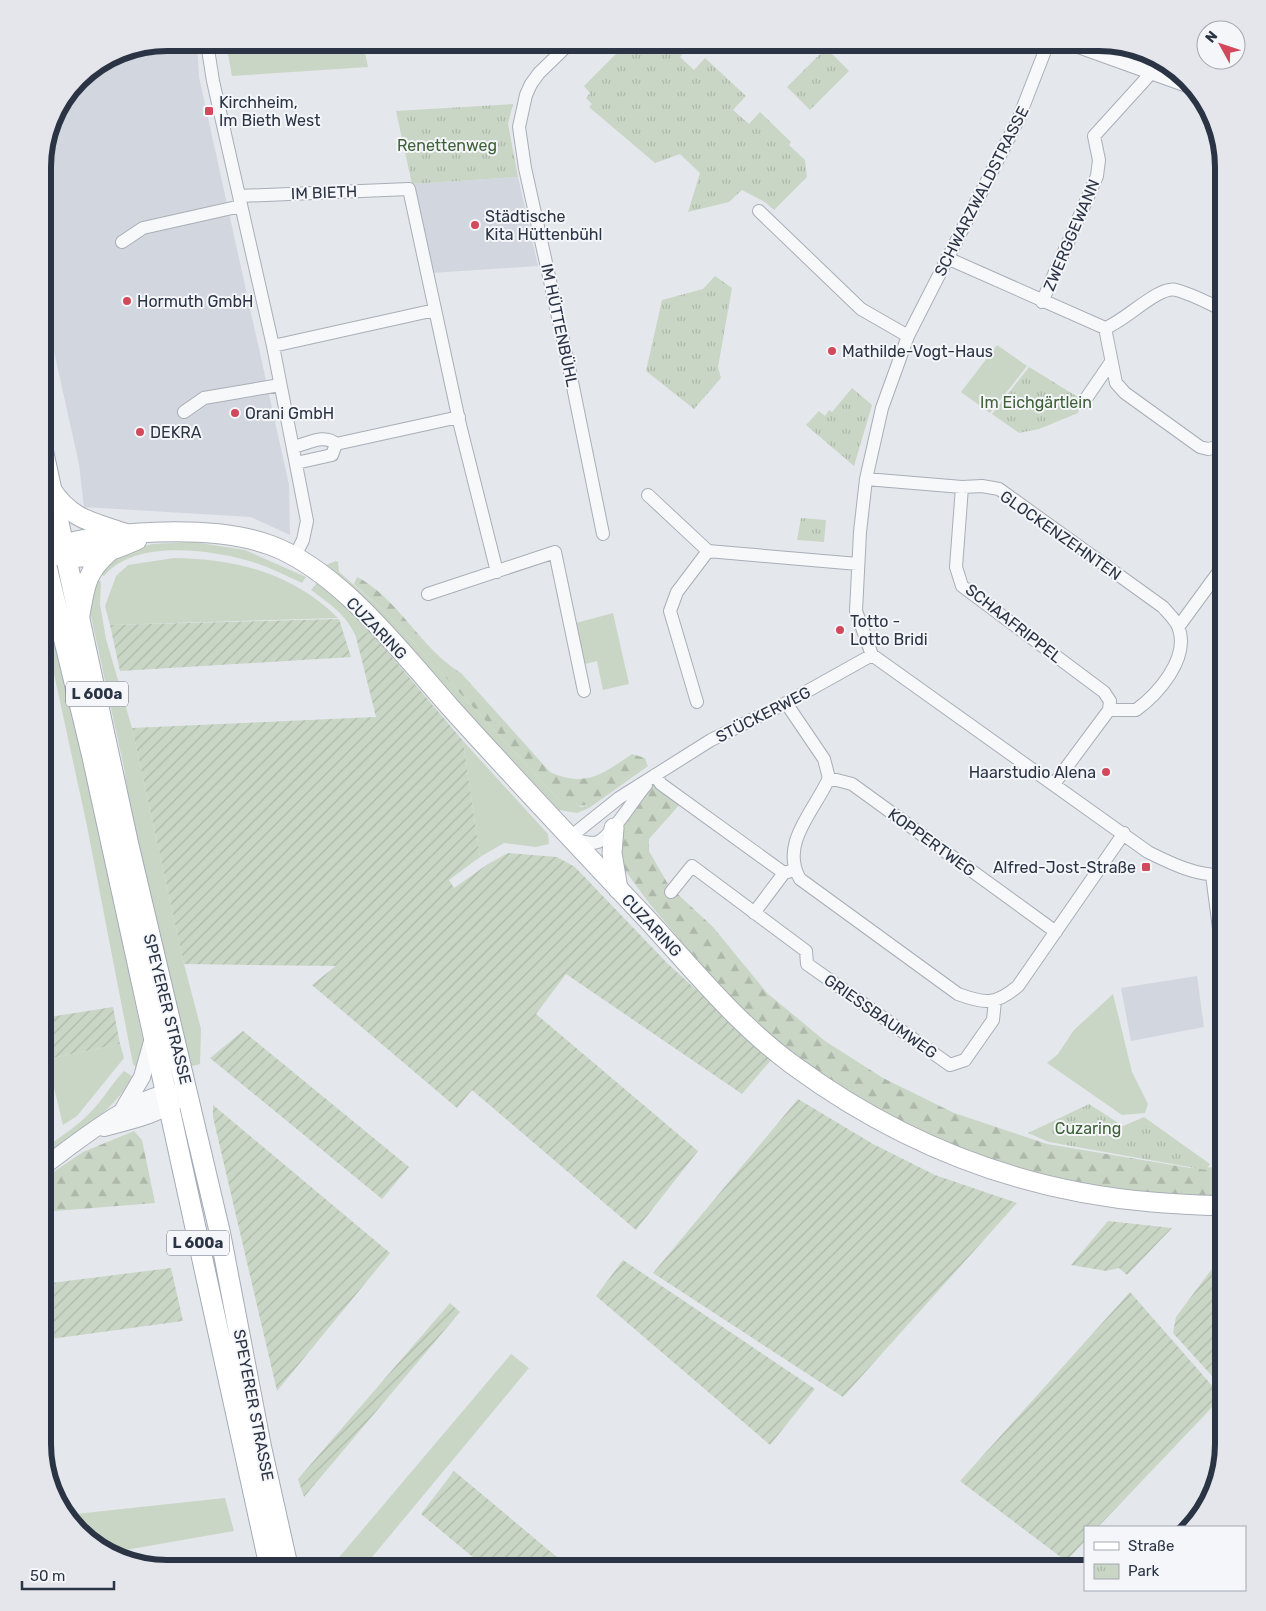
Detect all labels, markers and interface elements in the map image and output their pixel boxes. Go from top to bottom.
north arrow [1196,20,1246,70]
text: N [1202,28,1221,46]
place label: Kirchheim, Im Bieth West [219,93,321,130]
street label: SCHWARZWALDSTRASSE [930,103,1033,279]
marker: Kirchheim, Im Bieth West [203,105,215,117]
park label: Renettenweg [397,136,497,155]
street label: ZWERGGEWANN [1039,177,1104,294]
street label: IM BIETH [290,182,358,203]
place label: Städtische Kita Hüttenbühl [485,207,603,244]
marker: Städtische Kita Hüttenbühl [469,219,481,231]
street label: IM HÜTTENBÜHL [537,262,582,388]
place label: Hormuth GmbH [137,292,254,311]
marker: Hormuth GmbH [121,295,133,307]
place label: Mathilde-Vogt-Haus [842,342,993,361]
marker: Mathilde-Vogt-Haus [826,345,838,357]
park label: Im Eichgärtlein [980,393,1092,412]
place label: Orani GmbH [245,404,334,423]
marker: Orani GmbH [229,407,241,419]
place label: DEKRA [150,423,202,442]
marker: DEKRA [134,426,146,438]
street label: GLOCKENZEHNTEN [996,486,1125,584]
street label: SCHAAFRIPPEL [962,580,1066,667]
street label: CUZARING [342,593,411,663]
place label: Totto - Lotto Bridi [850,612,928,649]
marker: Totto - Lotto Bridi [834,624,846,636]
road number: L 600a [66,682,128,706]
street label: STÜCKERWEG [713,682,814,746]
place label: Haarstudio Alena [969,763,1096,782]
marker: Haarstudio Alena [1100,766,1112,778]
street label: KOPPERTWEG [884,804,979,880]
place label: Alfred-Jost-Straße [993,858,1136,877]
marker: Alfred-Jost-Straße [1140,861,1152,873]
street label: CUZARING [618,890,686,961]
street label: SPEYERER STRASSE [140,932,195,1086]
street label: GRIESSBAUMWEG [821,970,941,1063]
park label: Cuzaring [1055,1119,1121,1138]
road number: L 600a [167,1230,229,1256]
street label: SPEYERER STRASSE [229,1328,278,1483]
legend [1084,1526,1246,1591]
text: Straße [1128,1537,1174,1555]
scale bar [22,1558,115,1590]
text: Park [1128,1562,1159,1580]
text: 50 m [30,1567,65,1585]

